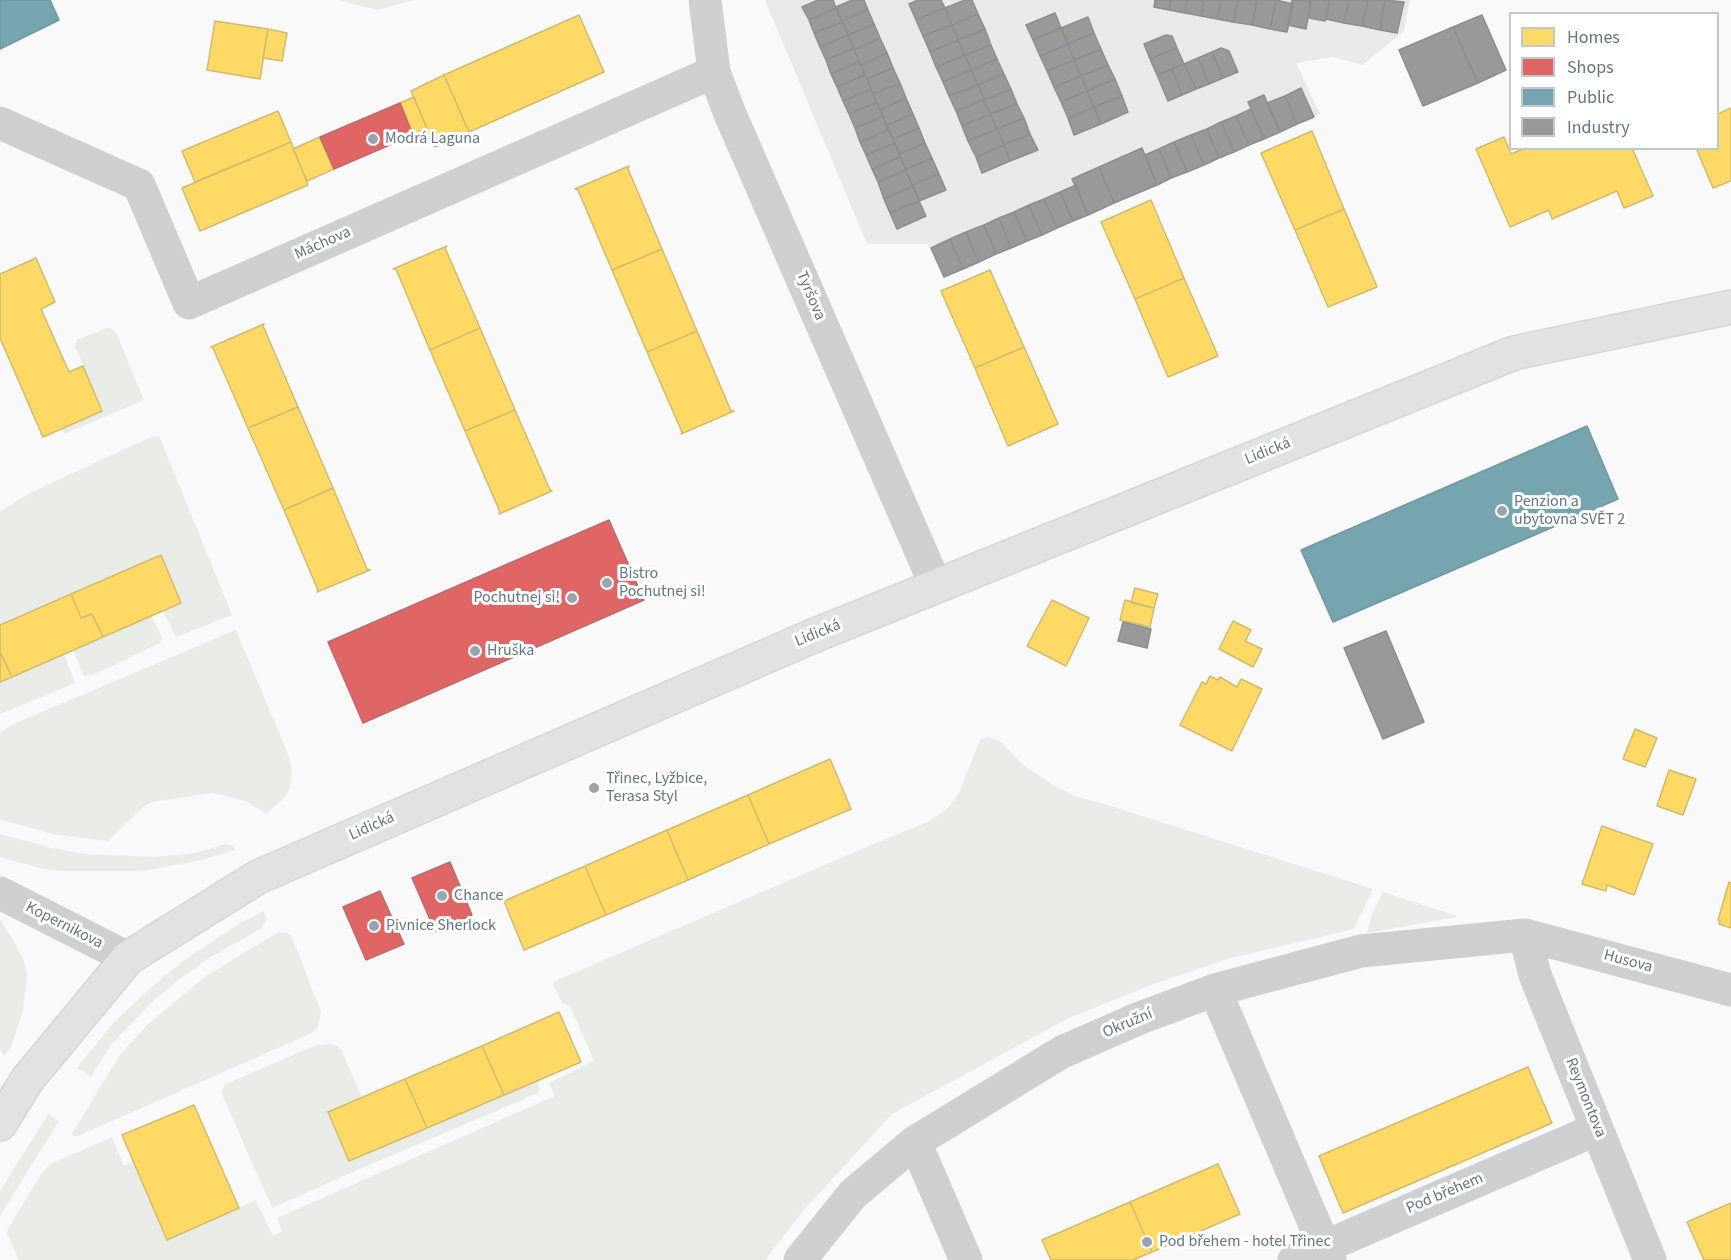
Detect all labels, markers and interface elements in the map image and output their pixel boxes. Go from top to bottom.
legend [1509,12,1719,150]
text: Homes [1567,25,1620,50]
text: Shops [1567,55,1614,80]
text: Public [1567,85,1614,110]
text: Industry [1567,115,1630,140]
place label: Modrá Laguna [385,129,480,149]
marker: Modrá Laguna [366,132,380,146]
street label: Máchova [292,223,354,265]
street label: Tyršova [791,269,829,323]
street label: Lidická [1242,434,1294,470]
place label: Penzion a ubytovna SVĚT 2 [1514,492,1625,530]
marker: Penzion a ubytovna SVĚT 2 [1495,504,1509,518]
place label: Bistro Pochutnej si! [619,564,706,602]
marker: Bistro Pochutnej si! [600,576,614,590]
place label: Pochutnej si! [473,588,560,608]
marker: Pochutnej si! [565,591,579,605]
street label: Lidická [792,616,844,652]
place label: Hruška [487,641,534,661]
marker: Hruška [468,644,482,658]
place label: Třinec, Lyžbice, Terasa Styl [606,769,707,807]
marker: Třinec, Lyžbice, Terasa Styl [587,781,601,795]
street label: Lidická [346,809,398,845]
place label: Chance [454,886,504,906]
marker: Chance [435,889,449,903]
street label: Kopernikova [22,898,106,954]
place label: Pivnice Sherlock [386,916,496,936]
marker: Pivnice Sherlock [367,919,381,933]
street label: Husova [1602,946,1654,978]
street label: Okružní [1100,1005,1156,1043]
street label: Reymontova [1560,1055,1610,1141]
street label: Pod břehem [1404,1169,1486,1219]
place label: Pod břehem - hotel Třinec [1159,1232,1331,1252]
marker: Pod břehem - hotel Třinec [1140,1235,1154,1249]

